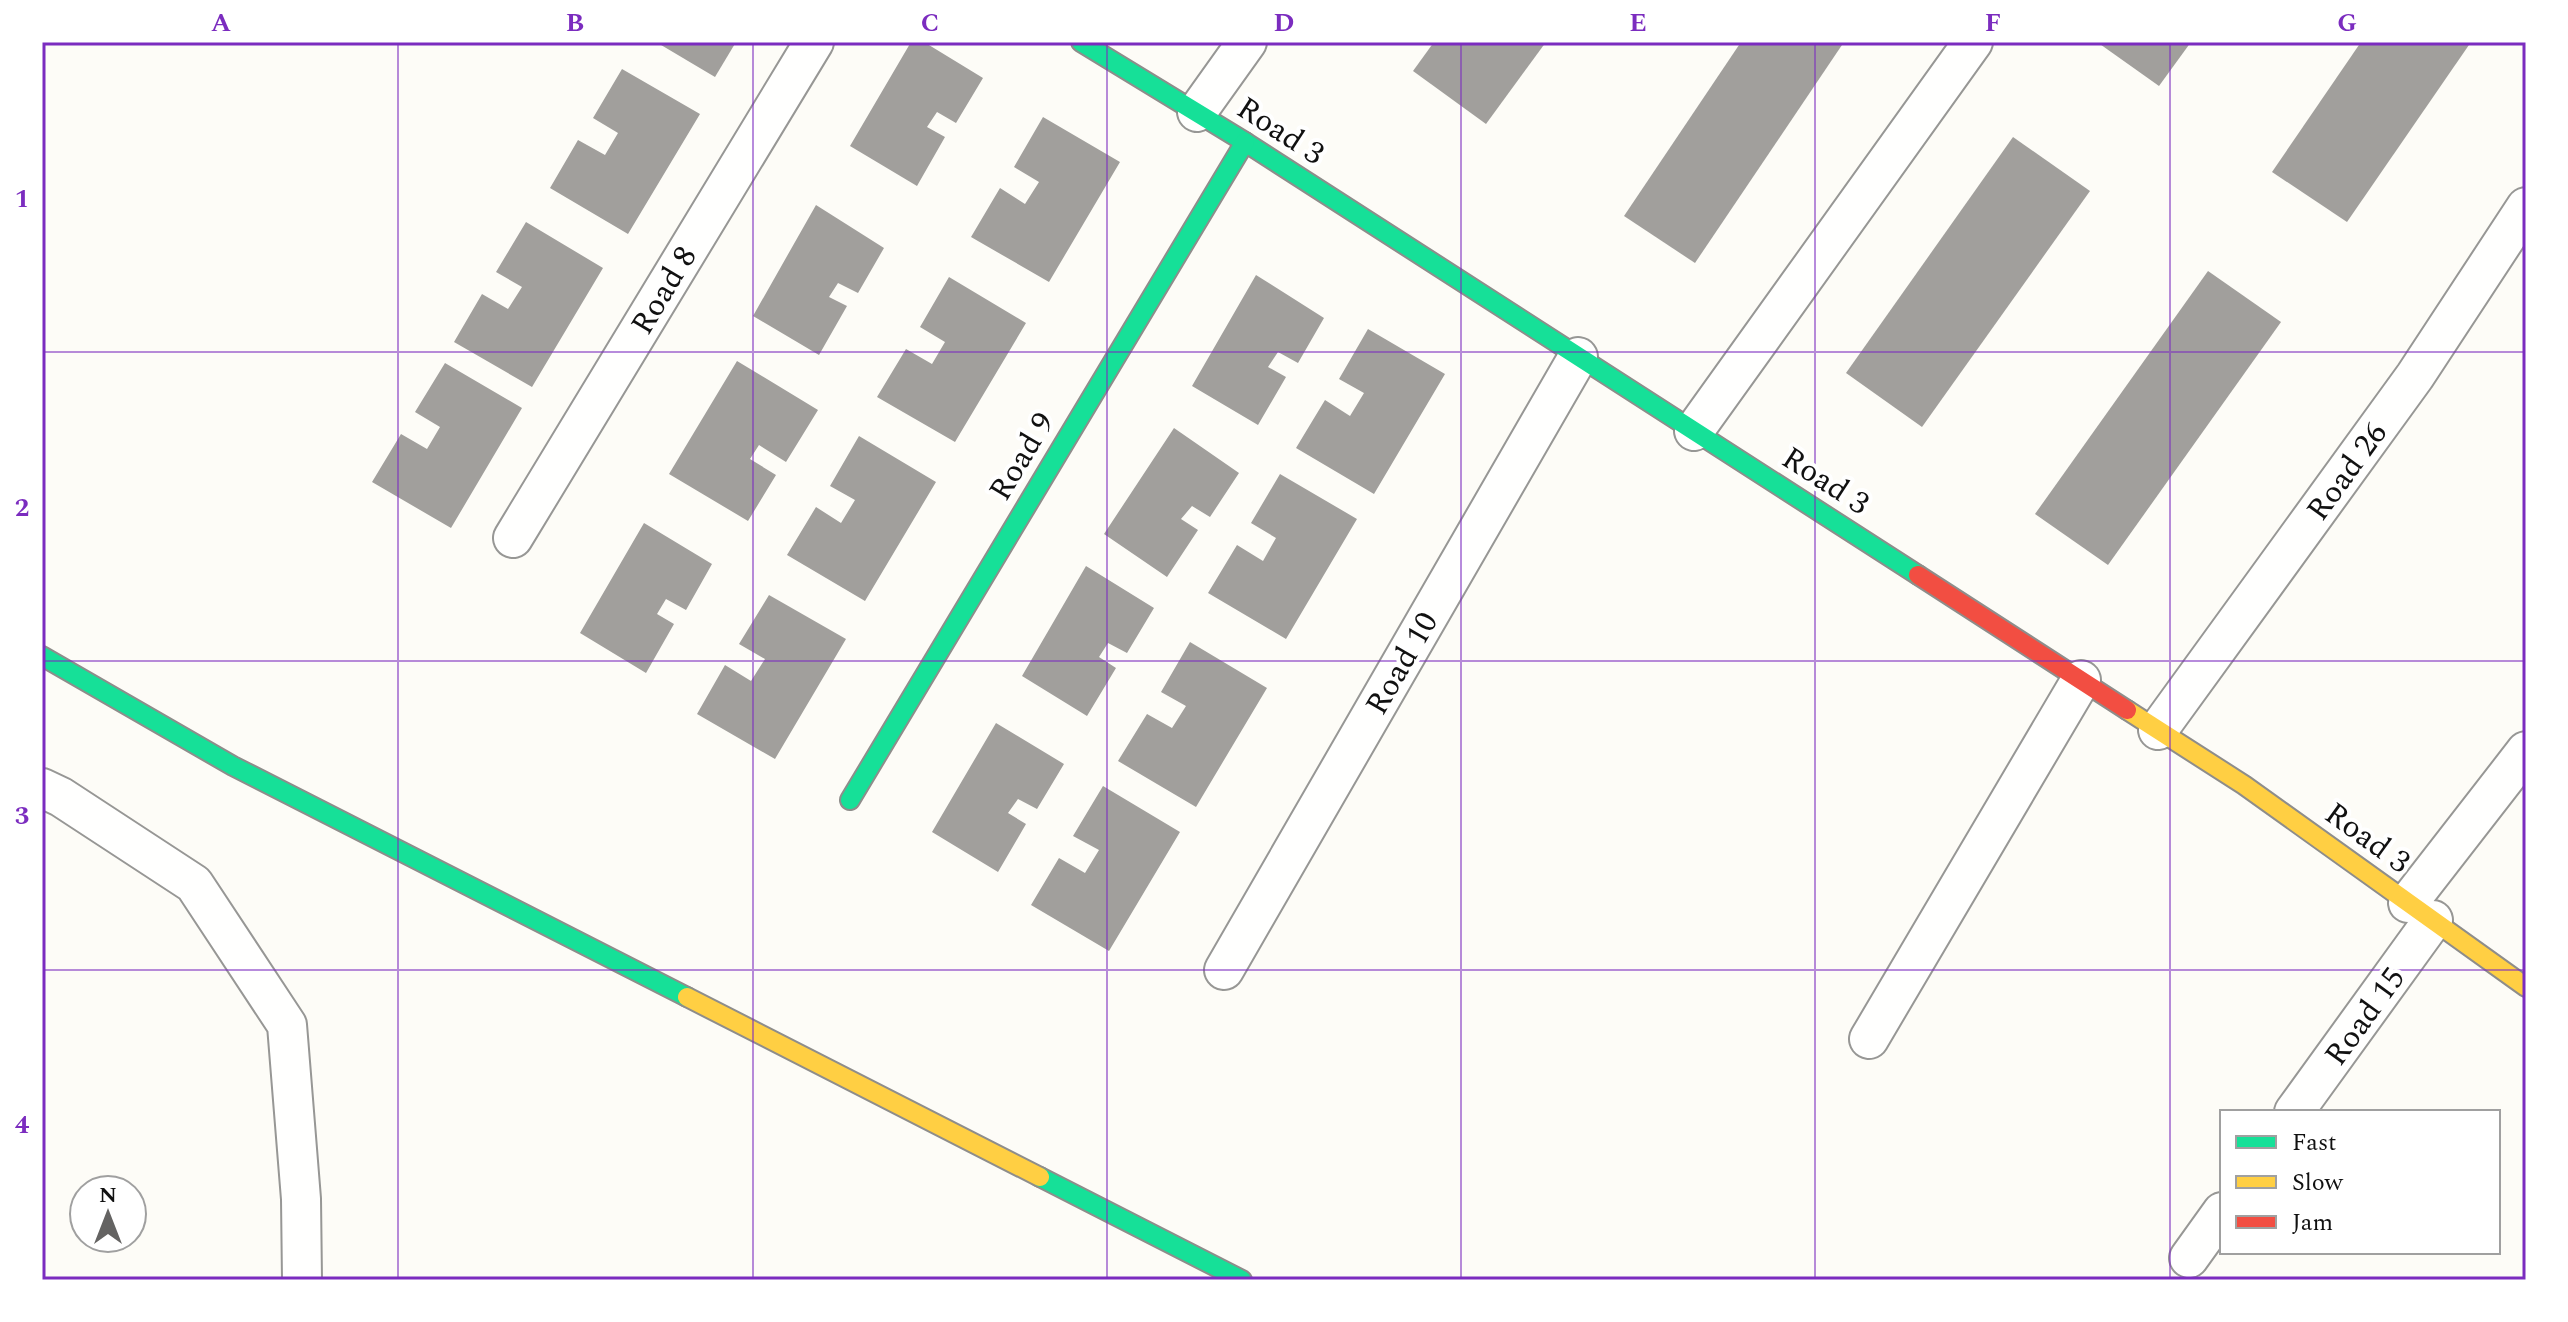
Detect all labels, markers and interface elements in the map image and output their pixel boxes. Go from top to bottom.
text: A [211,3,231,43]
text: B [566,3,584,43]
text: C [921,3,939,43]
text: D [1274,3,1294,43]
text: E [1629,3,1647,43]
text: F [1985,3,2001,43]
text: G [2337,3,2357,43]
street label: Road 3 [1227,85,1334,178]
text: 1 [15,179,29,219]
street label: Road 8 [619,237,710,345]
street label: Road 9 [977,403,1068,511]
street label: Road 26 [2294,412,2400,532]
street label: Road 3 [1772,435,1879,528]
text: 2 [15,488,29,528]
street label: Road 10 [1353,603,1452,725]
street label: Road 3 [2314,790,2420,886]
text: 3 [15,796,29,836]
street label: Road 15 [2312,957,2418,1077]
text: 4 [15,1105,30,1145]
legend [2220,1110,2500,1254]
text: Fast [2292,1125,2337,1161]
text: Slow [2292,1165,2344,1201]
north arrow [68,1174,148,1254]
text: N [99,1179,117,1212]
text: Jam [2292,1205,2333,1241]

